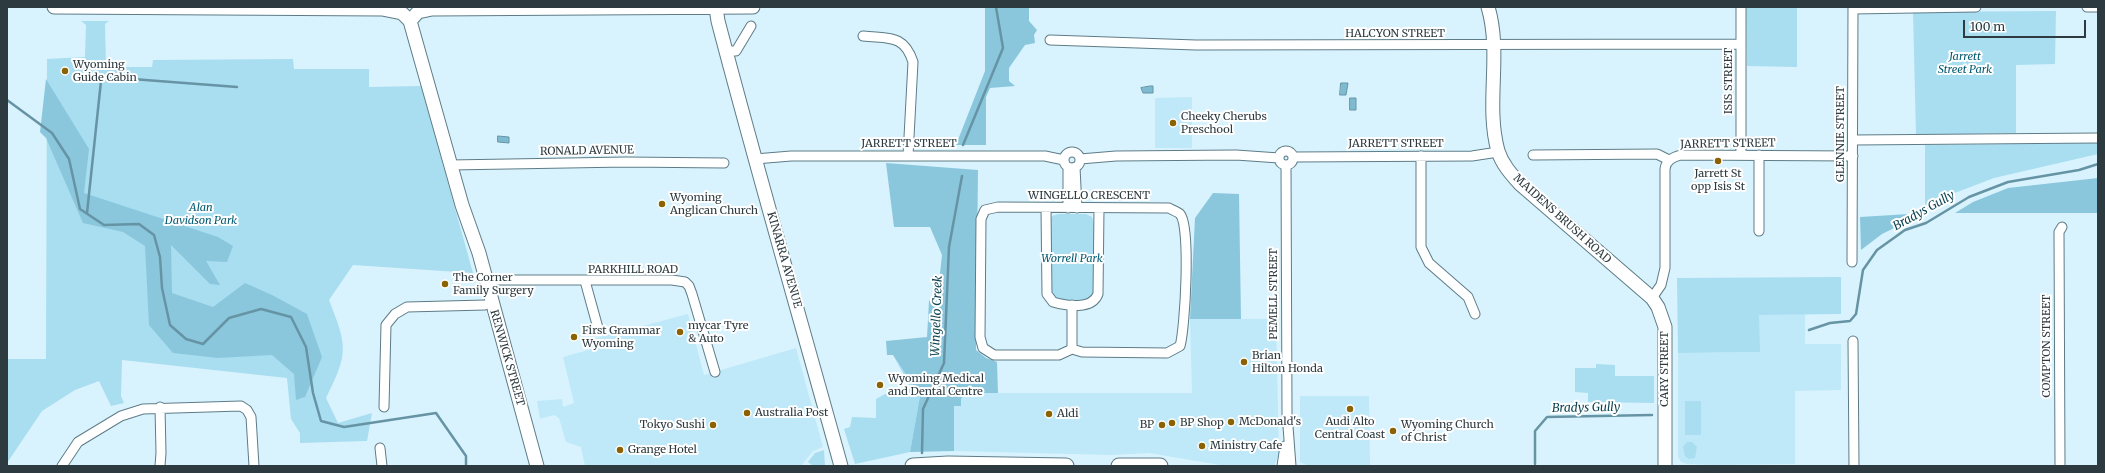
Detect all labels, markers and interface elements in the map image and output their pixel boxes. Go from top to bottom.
scale bar [1965,12,2088,38]
text: 100 m [1970,19,2005,34]
street label: HALCYON STREET [1345,27,1445,41]
street label: ISIS STREET [1722,48,1736,114]
park label: Jarrett Street Park [1938,50,1992,76]
place label: Wyoming Guide Cabin [73,58,137,84]
marker: Wyoming Guide Cabin [60,66,70,76]
street label: GLENNIE STREET [1834,86,1848,182]
place label: Cheeky Cherubs Preschool [1181,110,1267,136]
marker: Cheeky Cherubs Preschool [1168,118,1178,128]
street label: JARRETT STREET [861,137,957,151]
street label: JARRETT STREET [1348,137,1444,151]
street label: JARRETT STREET [1680,137,1776,151]
street label: RONALD AVENUE [540,144,634,158]
marker: Jarrett St opp Isis St [1713,156,1723,166]
place label: Jarrett St opp Isis St [1691,167,1745,193]
street label: MAIDENS BRUSH ROAD [1510,172,1614,266]
water label: Bradys Gully [1891,188,1957,234]
street label: WINGELLO CRESCENT [1028,189,1150,203]
place label: Wyoming Anglican Church [670,191,758,217]
marker: Wyoming Anglican Church [657,199,667,209]
park label: Alan Davidson Park [165,201,237,227]
street label: KINARRA AVENUE [764,210,804,310]
street label: PEMELL STREET [1267,248,1281,340]
park label: Worrell Park [1041,252,1103,266]
street label: PARKHILL ROAD [588,263,678,277]
place label: The Corner Family Surgery [453,271,534,297]
water label: Wingello Creek [928,275,946,357]
marker: The Corner Family Surgery [440,279,450,289]
street label: COMPTON STREET [2040,295,2054,397]
street label: RENWICK STREET [487,308,527,408]
place label: mycar Tyre & Auto [688,319,749,345]
place label: First Grammar Wyoming [582,324,660,350]
marker: mycar Tyre & Auto [675,327,685,337]
street label: CARY STREET [1658,331,1672,407]
marker: First Grammar Wyoming [569,332,579,342]
place label: Brian Hilton Honda [1252,349,1323,375]
marker: Brian Hilton Honda [1239,357,1249,367]
place label: Wyoming Medical and Dental Centre [888,372,984,398]
marker: Wyoming Medical and Dental Centre [875,380,885,390]
water label: Bradys Gully [1552,400,1620,416]
marker: Audi Alto Central Coast [1345,404,1355,414]
place label: Australia Post [755,406,828,420]
place label: Aldi [1057,407,1079,421]
marker: Australia Post [742,408,752,418]
marker: Aldi [1044,409,1054,419]
place label: McDonald's [1239,415,1301,429]
place label: Audi Alto Central Coast [1315,415,1385,441]
place label: BP Shop [1180,416,1224,430]
marker: McDonald's [1226,417,1236,427]
place label: Tokyo Sushi [640,418,705,432]
place label: BP [1140,418,1154,432]
marker: BP Shop [1167,418,1177,428]
place label: Wyoming Church of Christ [1401,418,1494,444]
marker: Tokyo Sushi [708,420,718,430]
marker: BP [1157,420,1167,430]
marker: Wyoming Church of Christ [1388,426,1398,436]
place label: Ministry Cafe [1210,439,1282,453]
marker: Ministry Cafe [1197,441,1207,451]
place label: Grange Hotel [628,443,697,457]
marker: Grange Hotel [615,445,625,455]

